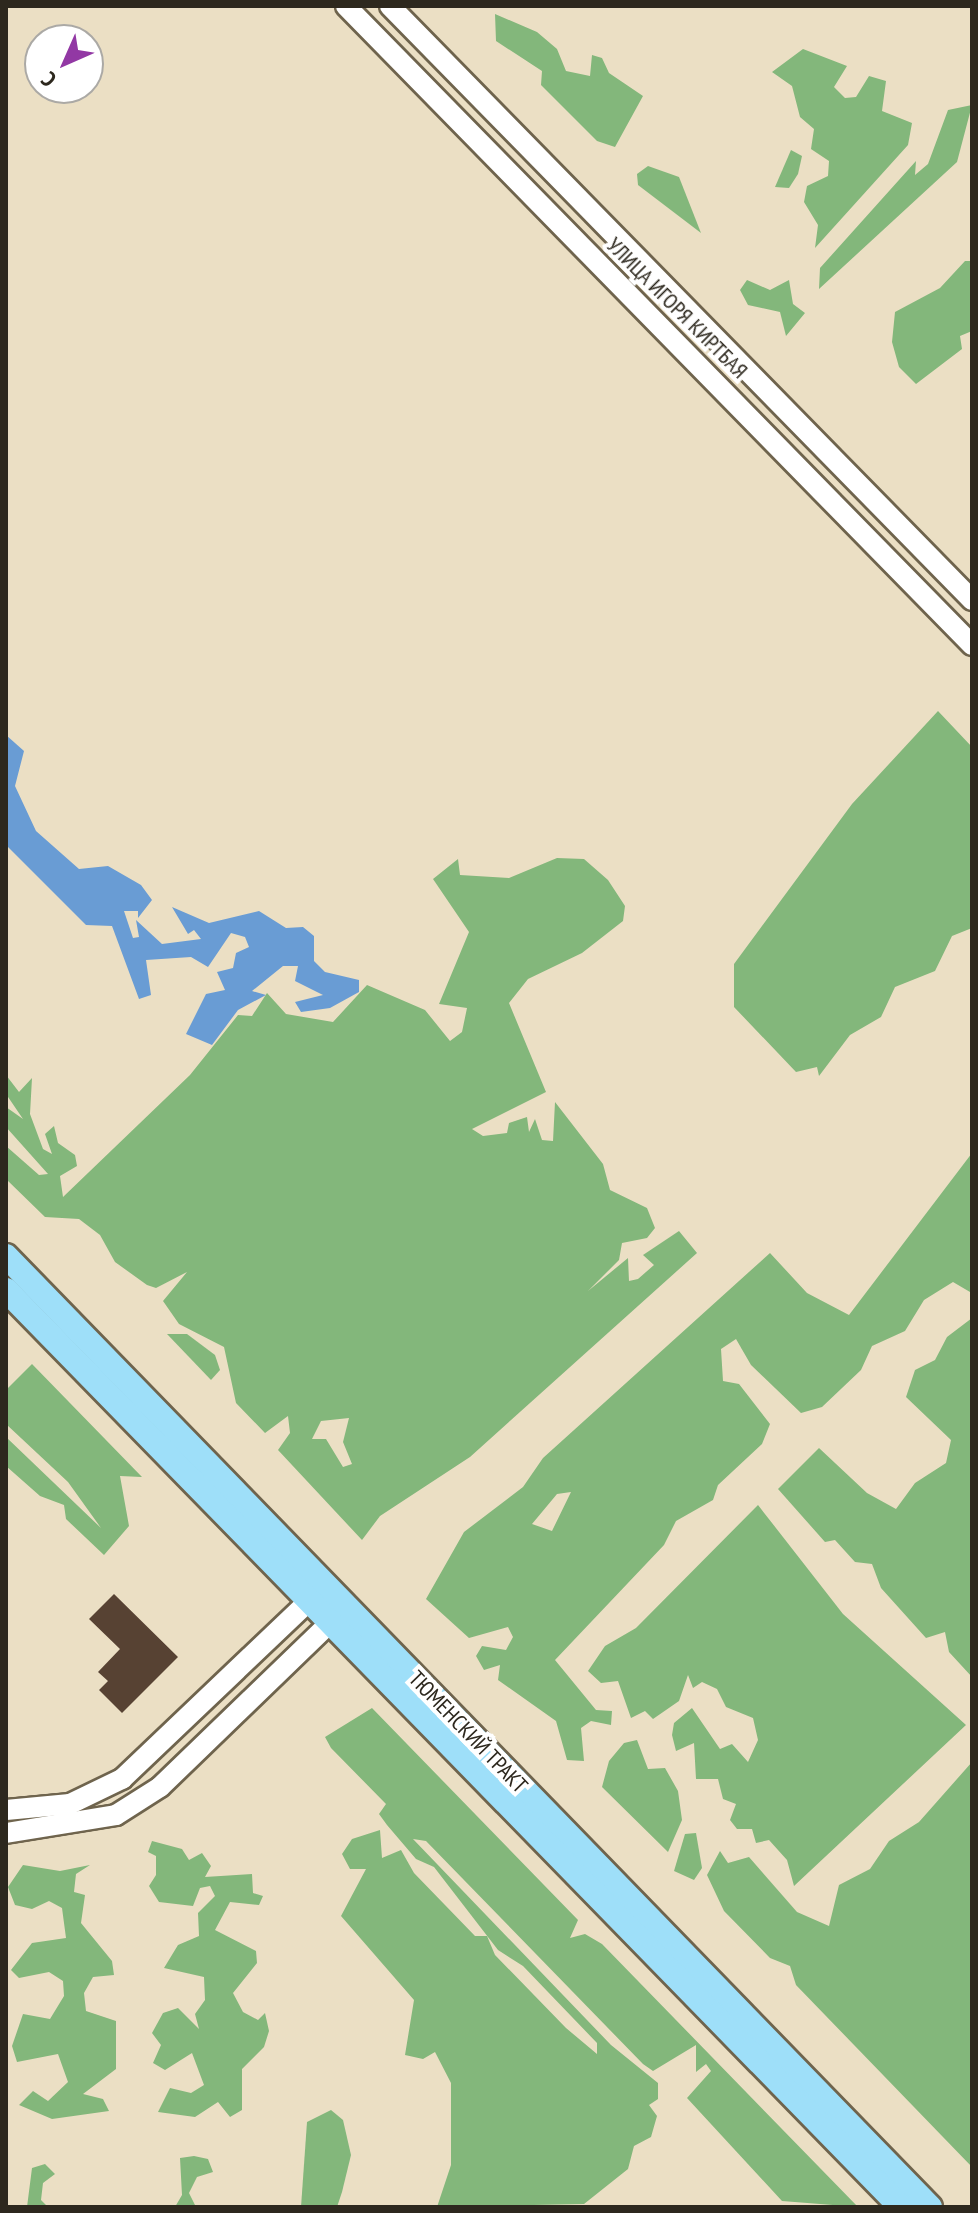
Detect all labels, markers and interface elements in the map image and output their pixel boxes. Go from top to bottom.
north arrow [24,24,104,104]
text: С [35,66,62,93]
street label: УЛИЦА ИГОРЯ КИРТБАЯ [601,232,753,384]
street label: ТЮМЕНСКИЙ ТРАКТ [403,1665,533,1799]

